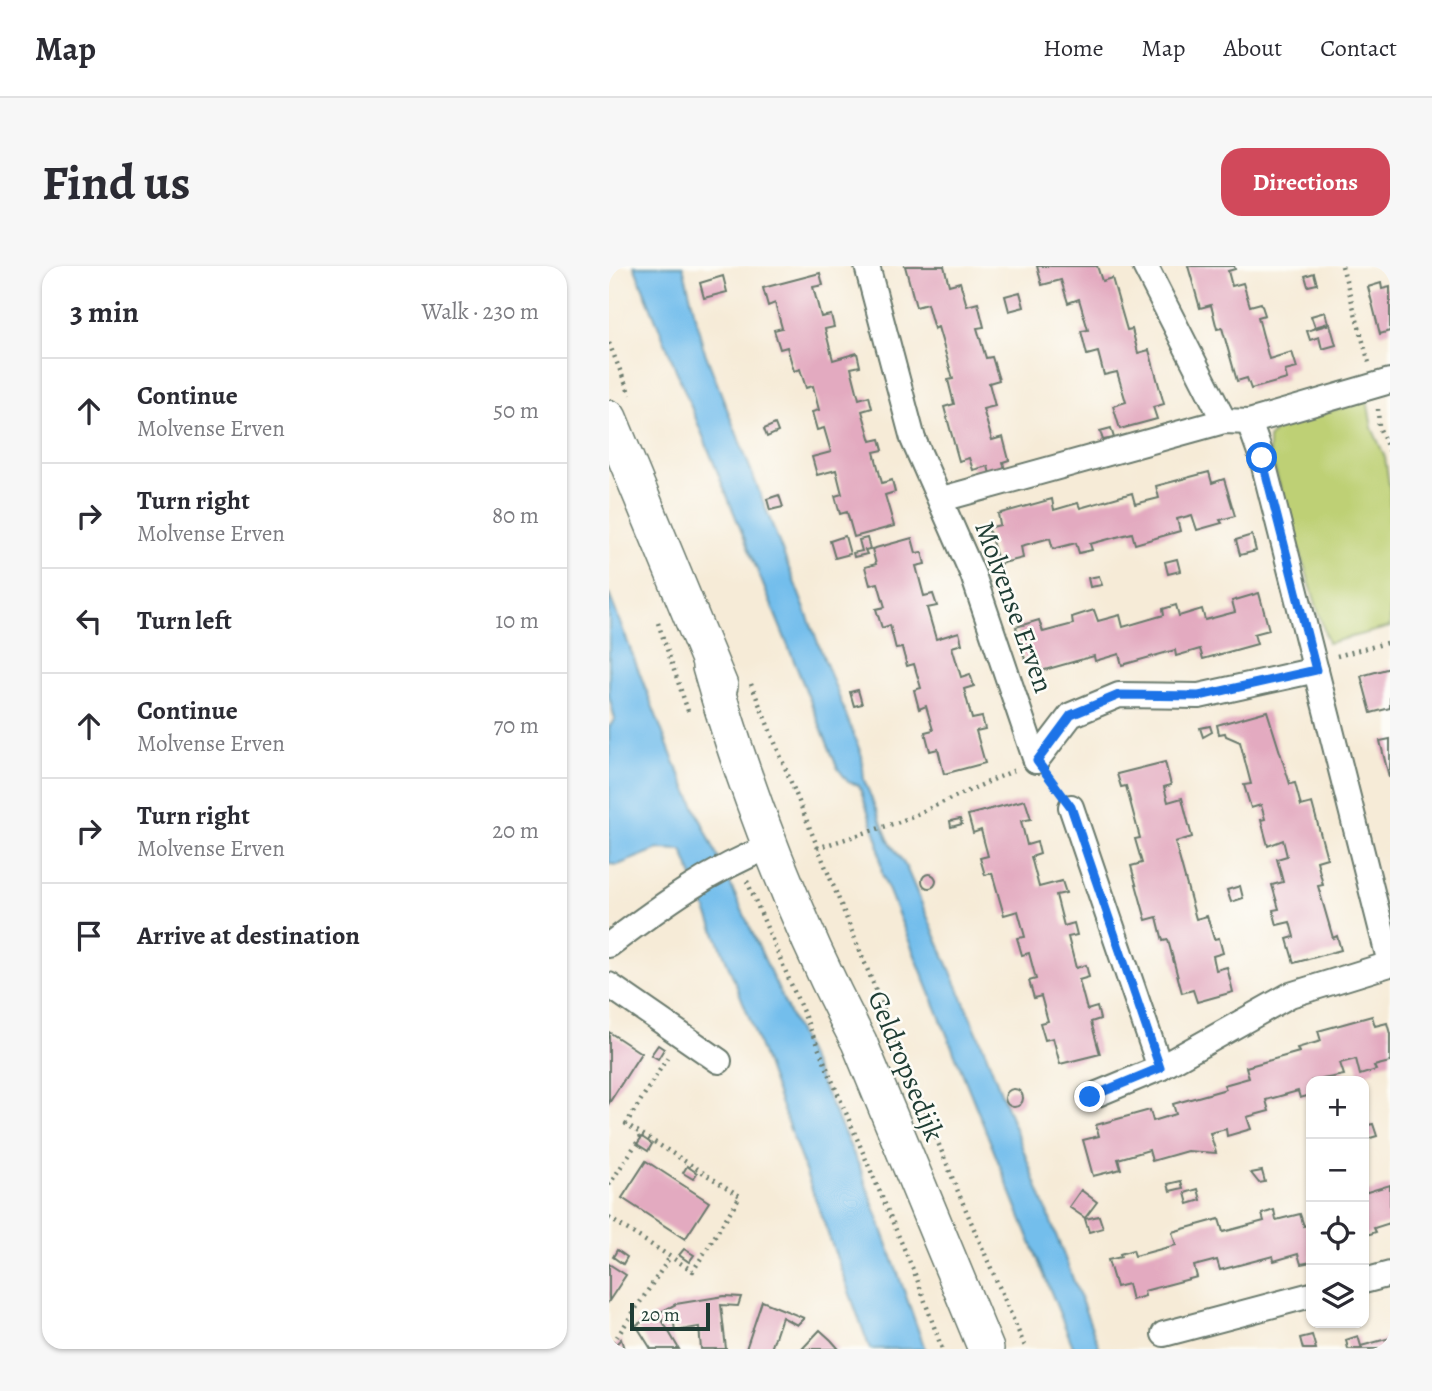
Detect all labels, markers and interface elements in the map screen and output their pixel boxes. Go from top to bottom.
text: Map [35,26,96,71]
text: Home [1043,32,1104,64]
text: Map [1142,32,1186,64]
text: About [1224,32,1282,64]
text: Contact [1320,32,1397,64]
button: Directions [1221,148,1390,216]
text: Find us [42,149,190,216]
text: 3 min [70,292,139,332]
text: Walk · 230 m [422,296,539,327]
text: Continue [137,378,238,413]
icon: ahead [70,392,108,430]
text: 50 m [493,395,539,426]
text: Molvense Erven [137,413,285,444]
route start [1246,442,1277,473]
text: Turn right [137,483,250,518]
icon: right [70,497,108,535]
text: 80 m [492,500,539,531]
street label: Molvense Erven [965,516,1063,698]
text: Molvense Erven [137,518,285,549]
icon: left [70,602,108,640]
text: Turn left [137,603,232,638]
text: 10 m [495,605,539,636]
text: Continue [137,693,238,728]
icon: ahead [70,707,108,745]
text: 70 m [493,710,539,741]
text: Molvense Erven [137,728,285,759]
text: Turn right [137,798,250,833]
icon: right [70,812,108,850]
text: 20 m [492,815,539,846]
text: Molvense Erven [137,833,285,864]
icon: arrive [70,917,108,955]
text: Arrive at destination [137,918,360,953]
street label: Geldropsedijk [859,985,953,1147]
map controls [1306,1076,1369,1328]
button: + [1306,1076,1369,1139]
route end [1074,1081,1105,1112]
button: − [1306,1139,1369,1202]
button: locate [1306,1202,1369,1265]
button: layers [1306,1265,1369,1328]
scale bar [630,1300,711,1332]
text: 20 m [641,1302,680,1328]

